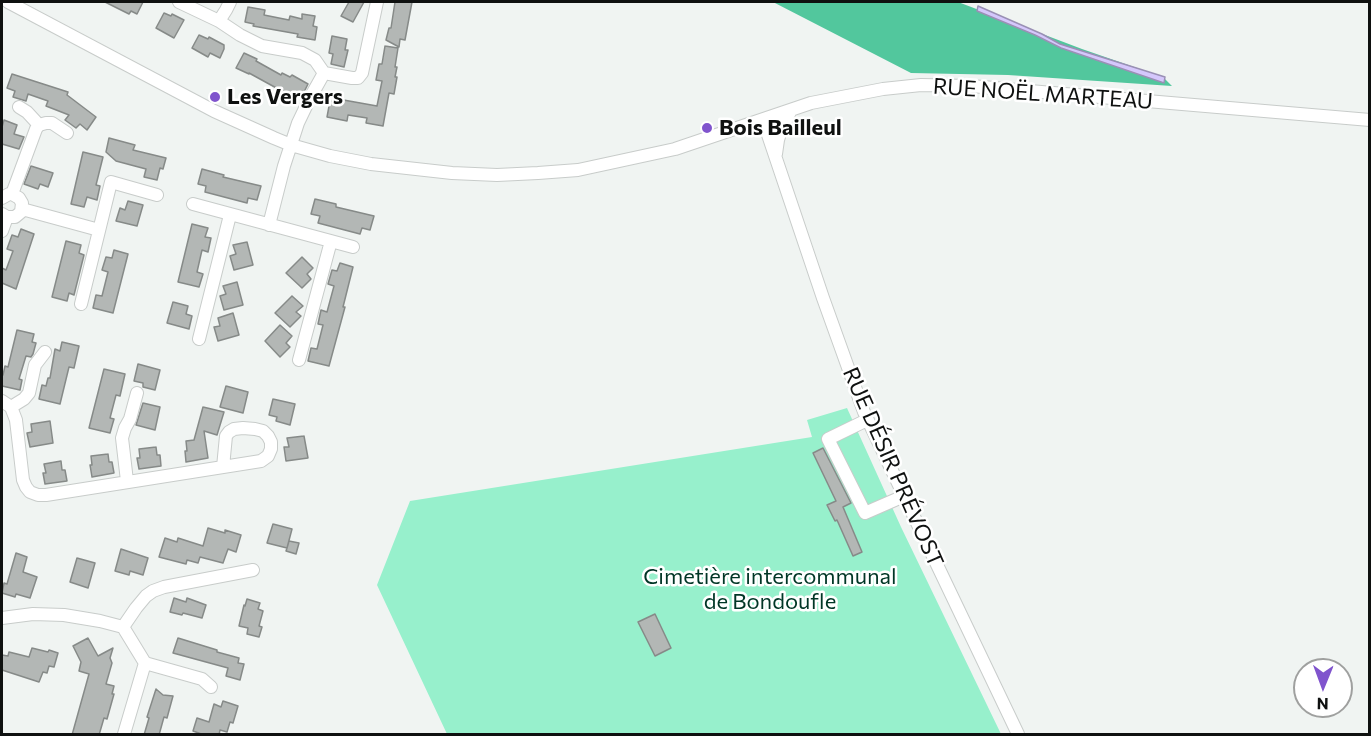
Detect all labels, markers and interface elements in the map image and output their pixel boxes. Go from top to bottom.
street label: RUE NOËL MARTEAU [932,73,1154,115]
place label: Les Vergers [227,84,343,110]
marker: Les Vergers [208,90,222,104]
place label: Bois Bailleul [719,115,842,141]
marker: Bois Bailleul [700,121,714,135]
street label: RUE DÉSIR PRÉVOST [837,363,949,571]
park label: Cimetière intercommunal de Bondoufle [643,564,897,616]
north arrow [1293,658,1353,718]
text: N [1317,695,1329,714]

